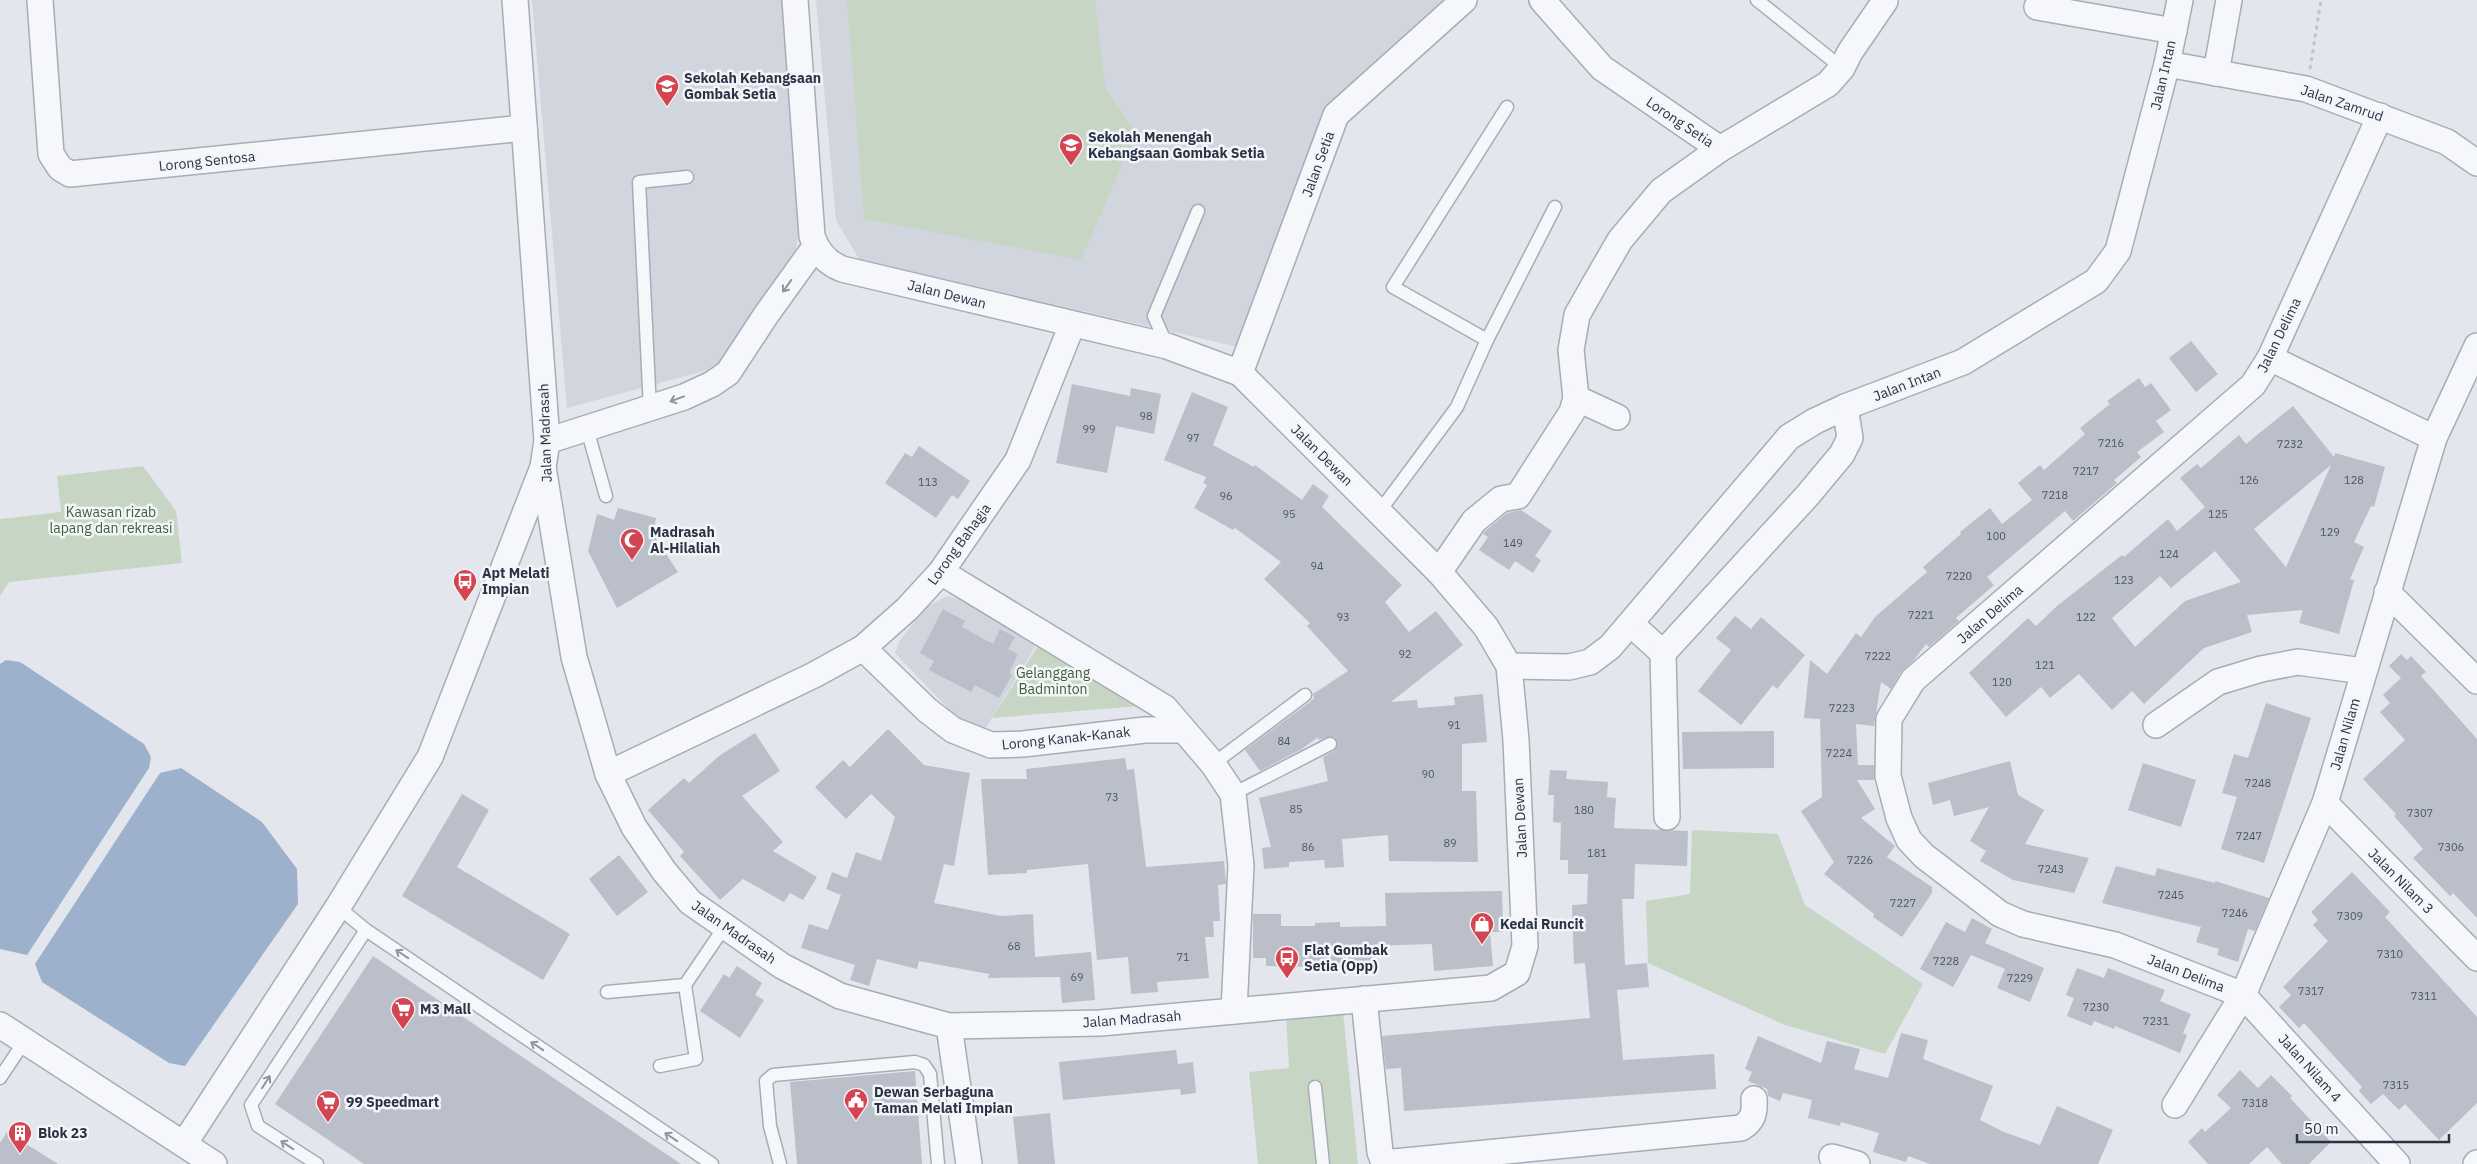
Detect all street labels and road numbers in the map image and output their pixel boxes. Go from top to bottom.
street label: Jalan Intan [2146,38,2180,112]
street label: Jalan Zamrud [2298,80,2386,126]
street label: Lorong Setia [1643,93,1718,152]
street label: Jalan Setia [1298,128,1338,199]
street label: Lorong Sentosa [158,147,257,175]
street label: Jalan Dewan [906,276,988,312]
street label: Jalan Delima [2253,294,2305,375]
street label: Jalan Intan [1871,363,1943,405]
street label: Jalan Madrasah [534,383,556,483]
street label: Jalan Dewan [1287,420,1357,490]
street label: Lorong Bahagia [923,499,995,588]
street label: Jalan Delima [1953,580,2027,647]
street label: Jalan Nilam [2326,696,2364,772]
street label: Lorong Kanak-Kanak [1001,722,1132,754]
street label: Jalan Dewan [1509,777,1531,859]
street label: Jalan Nilam 3 [2364,844,2438,918]
street label: Jalan Madrasah [688,896,780,968]
street label: Jalan Delima [2145,950,2228,996]
street label: Jalan Madrasah [1082,1007,1182,1031]
street label: Jalan Nilam 4 [2275,1030,2345,1106]

